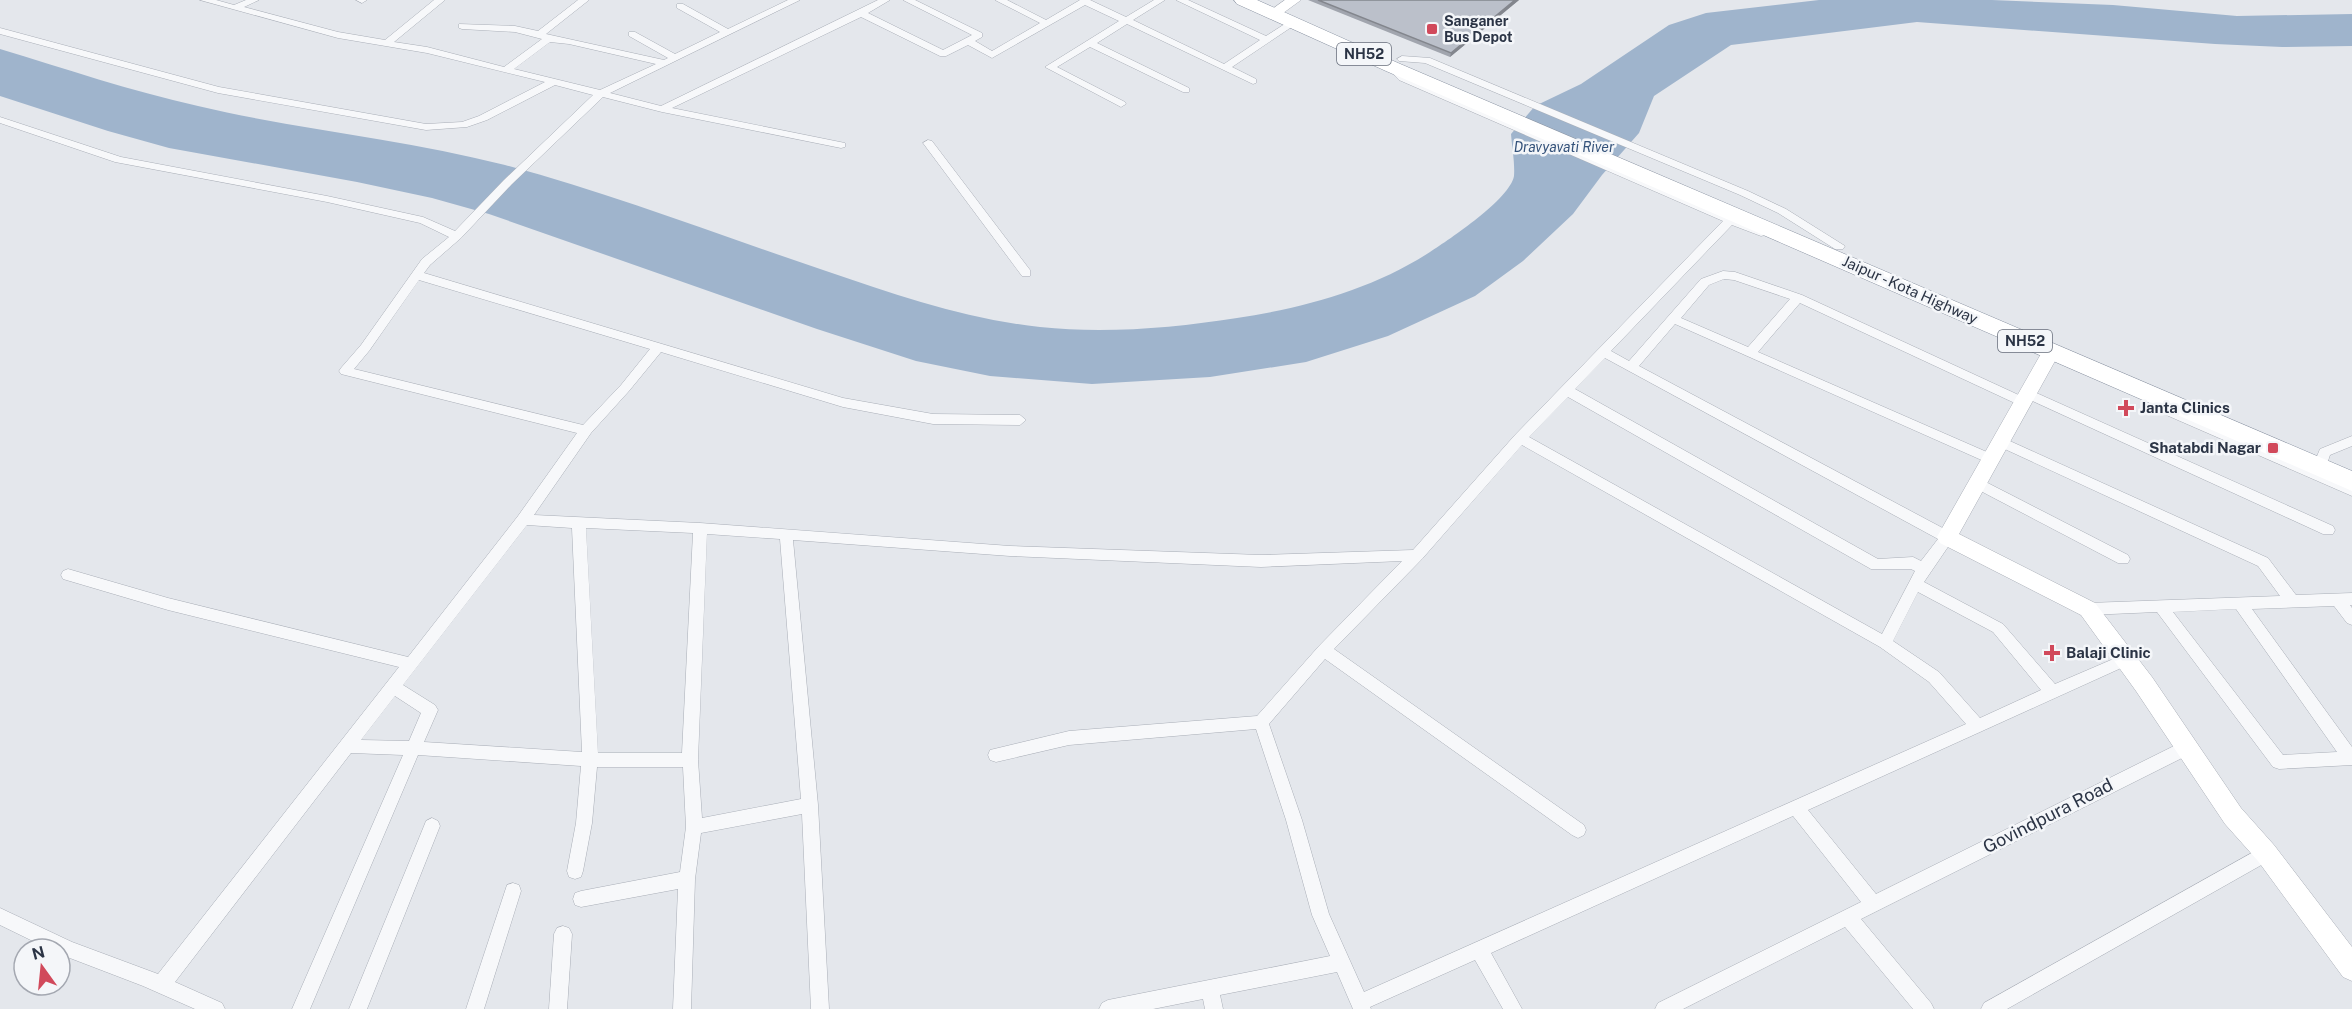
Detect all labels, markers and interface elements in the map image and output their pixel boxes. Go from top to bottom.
place label: Sanganer Bus Depot [1444,13,1513,45]
marker: Sanganer Bus Depot [1425,22,1439,36]
road number: NH52 [1337,43,1391,65]
water label: Dravyavati River [1514,139,1615,155]
street label: Jaipur - Kota Highway [1840,252,1981,327]
road number: NH52 [1998,330,2052,352]
marker: Janta Clinics [2117,399,2135,417]
place label: Janta Clinics [2140,399,2230,416]
place label: Shatabdi Nagar [2149,439,2261,456]
marker: Shatabdi Nagar [2266,441,2280,455]
marker: Balaji Clinic [2043,644,2061,662]
place label: Balaji Clinic [2066,644,2151,661]
street label: Govindpura Road [1979,774,2116,857]
north arrow [12,937,72,997]
text: N [30,942,47,964]

